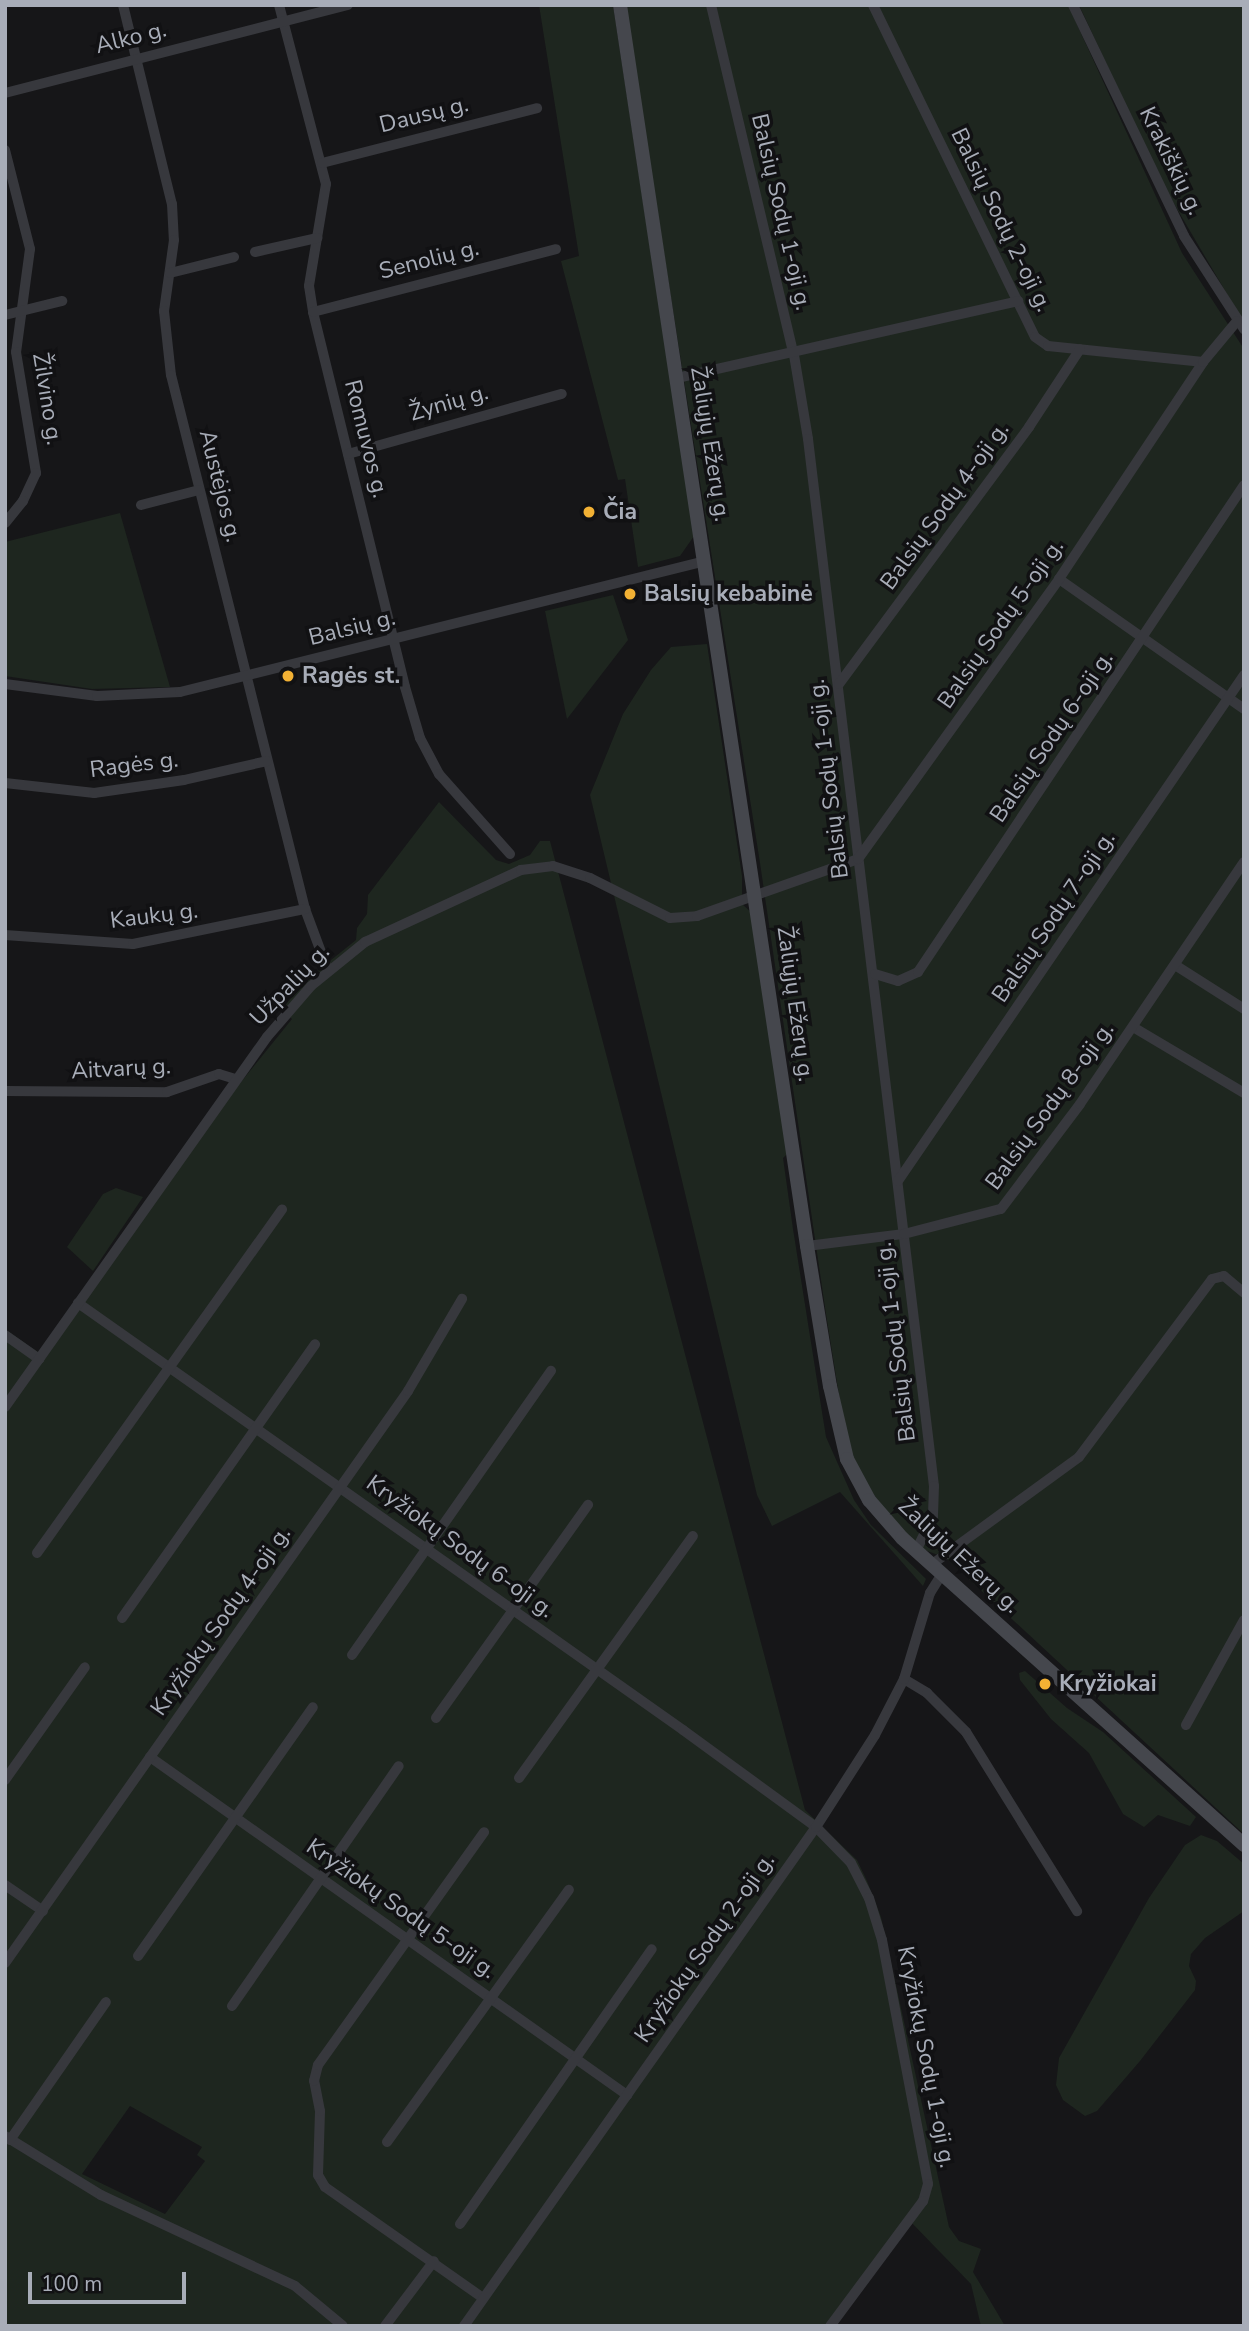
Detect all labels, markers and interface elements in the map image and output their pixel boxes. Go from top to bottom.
street label: Alko g. [93,16,169,60]
street label: Dausų g. [377,91,471,139]
street label: Krakiškių g. [1133,102,1209,220]
street label: Balsių Sodų 1-oji g. [745,111,817,313]
street label: Balsių Sodų 2-oji g. [945,124,1057,316]
street label: Senolių g. [376,234,482,286]
street label: Žilvino g. [26,351,68,447]
street label: Žaliųjų Ežerų g. [684,364,736,524]
street label: Romuvos g. [338,377,394,501]
street label: Žynių g. [406,379,492,427]
street label: Balsių Sodų 4-oji g. [875,417,1015,595]
street label: Austėjos g. [193,427,247,545]
place label: Čia [603,498,637,526]
marker: Čia [581,504,597,520]
street label: Balsių Sodų 5-oji g. [932,534,1070,714]
place label: Balsių kebabinė [644,580,813,608]
marker: Balsių kebabinė [622,586,638,602]
street label: Balsių g. [306,604,398,652]
street label: Balsių Sodų 6-oji g. [984,646,1120,828]
place label: Ragės st. [302,662,400,690]
marker: Ragės st. [280,668,296,684]
street label: Balsių Sodų 1-oji g. [803,678,855,880]
street label: Ragės g. [88,746,180,784]
street label: Balsių Sodų 7-oji g. [986,826,1122,1008]
street label: Kaukų g. [108,897,200,935]
street label: Žaliųjų Ežerų g. [770,925,820,1083]
street label: Užpalių g. [244,938,336,1032]
street label: Balsių Sodų 8-oji g. [980,1017,1120,1195]
street label: Aitvarų g. [70,1053,172,1085]
street label: Balsių Sodų 1-oji g. [870,1241,922,1443]
street label: Kryžiokų Sodų 6-oji g. [361,1470,559,1624]
street label: Žaliųjų Ežerų g. [892,1492,1026,1620]
street label: Kryžiokų Sodų 4-oji g. [145,1521,297,1721]
place label: Kryžiokai [1059,1670,1157,1698]
marker: Kryžiokai [1037,1676,1053,1692]
street label: Kryžiokų Sodų 5-oji g. [301,1833,501,1985]
street label: Kryžiokų Sodų 2-oji g. [629,1848,781,2048]
street label: Kryžiokų Sodų 1-oji g. [891,1944,961,2170]
scale bar [32,2258,189,2302]
text: 100 m [41,2270,102,2298]

